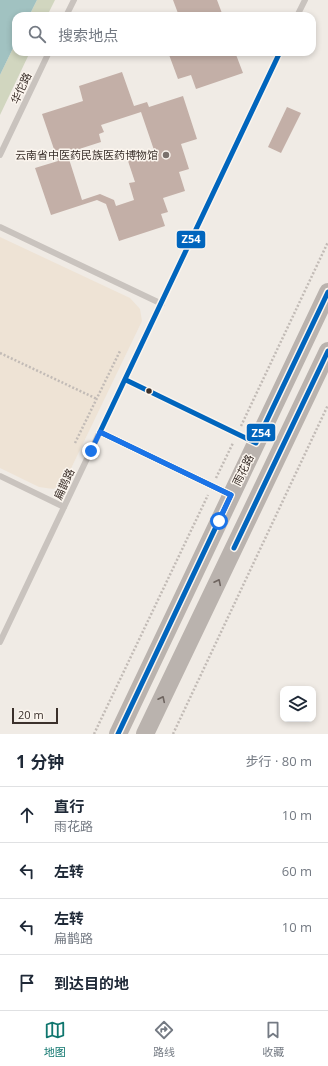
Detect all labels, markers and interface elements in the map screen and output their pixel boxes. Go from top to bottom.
search box [12,12,316,56]
icon: search [26,23,48,45]
text: 搜索地点 [58,25,118,45]
street label: 华佗路 [7,70,34,106]
place label: 云南省中医药民族医药博物馆 [15,147,158,162]
marker: 云南省中医药民族医药博物馆 [161,150,171,160]
line badge: Z54 [176,230,206,249]
text: Z54 [182,231,201,246]
unlabelled marker [144,386,154,396]
line badge: Z54 [246,423,276,442]
text: Z54 [252,425,271,440]
route end [82,442,100,460]
street label: 雨花路 [229,452,257,488]
street label: 扁鹊路 [50,466,77,502]
route start [210,512,228,530]
one-way arrow [213,578,221,586]
map controls [280,686,316,722]
button: layers [280,686,316,722]
one-way arrow [157,695,165,703]
scale bar [12,706,58,725]
text: 20 m [18,707,44,722]
text: 1 分钟 [16,750,64,773]
text: 步行 · 80 m [246,752,312,770]
text: 直行 [54,796,84,816]
icon: ahead [16,804,38,826]
text: 10 m [282,806,312,824]
text: 雨花路 [54,817,93,835]
icon: left [16,860,38,882]
text: 左转 [54,861,84,881]
text: 60 m [282,862,312,880]
text: 左转 [54,908,84,928]
icon: left [16,916,38,938]
text: 10 m [282,918,312,936]
text: 扁鹊路 [54,929,93,947]
icon: arrive [16,972,38,994]
text: 到达目的地 [54,973,129,993]
tab: 地图 [44,1019,66,1059]
tab: 路线 [153,1019,175,1059]
tab: 收藏 [262,1019,284,1059]

